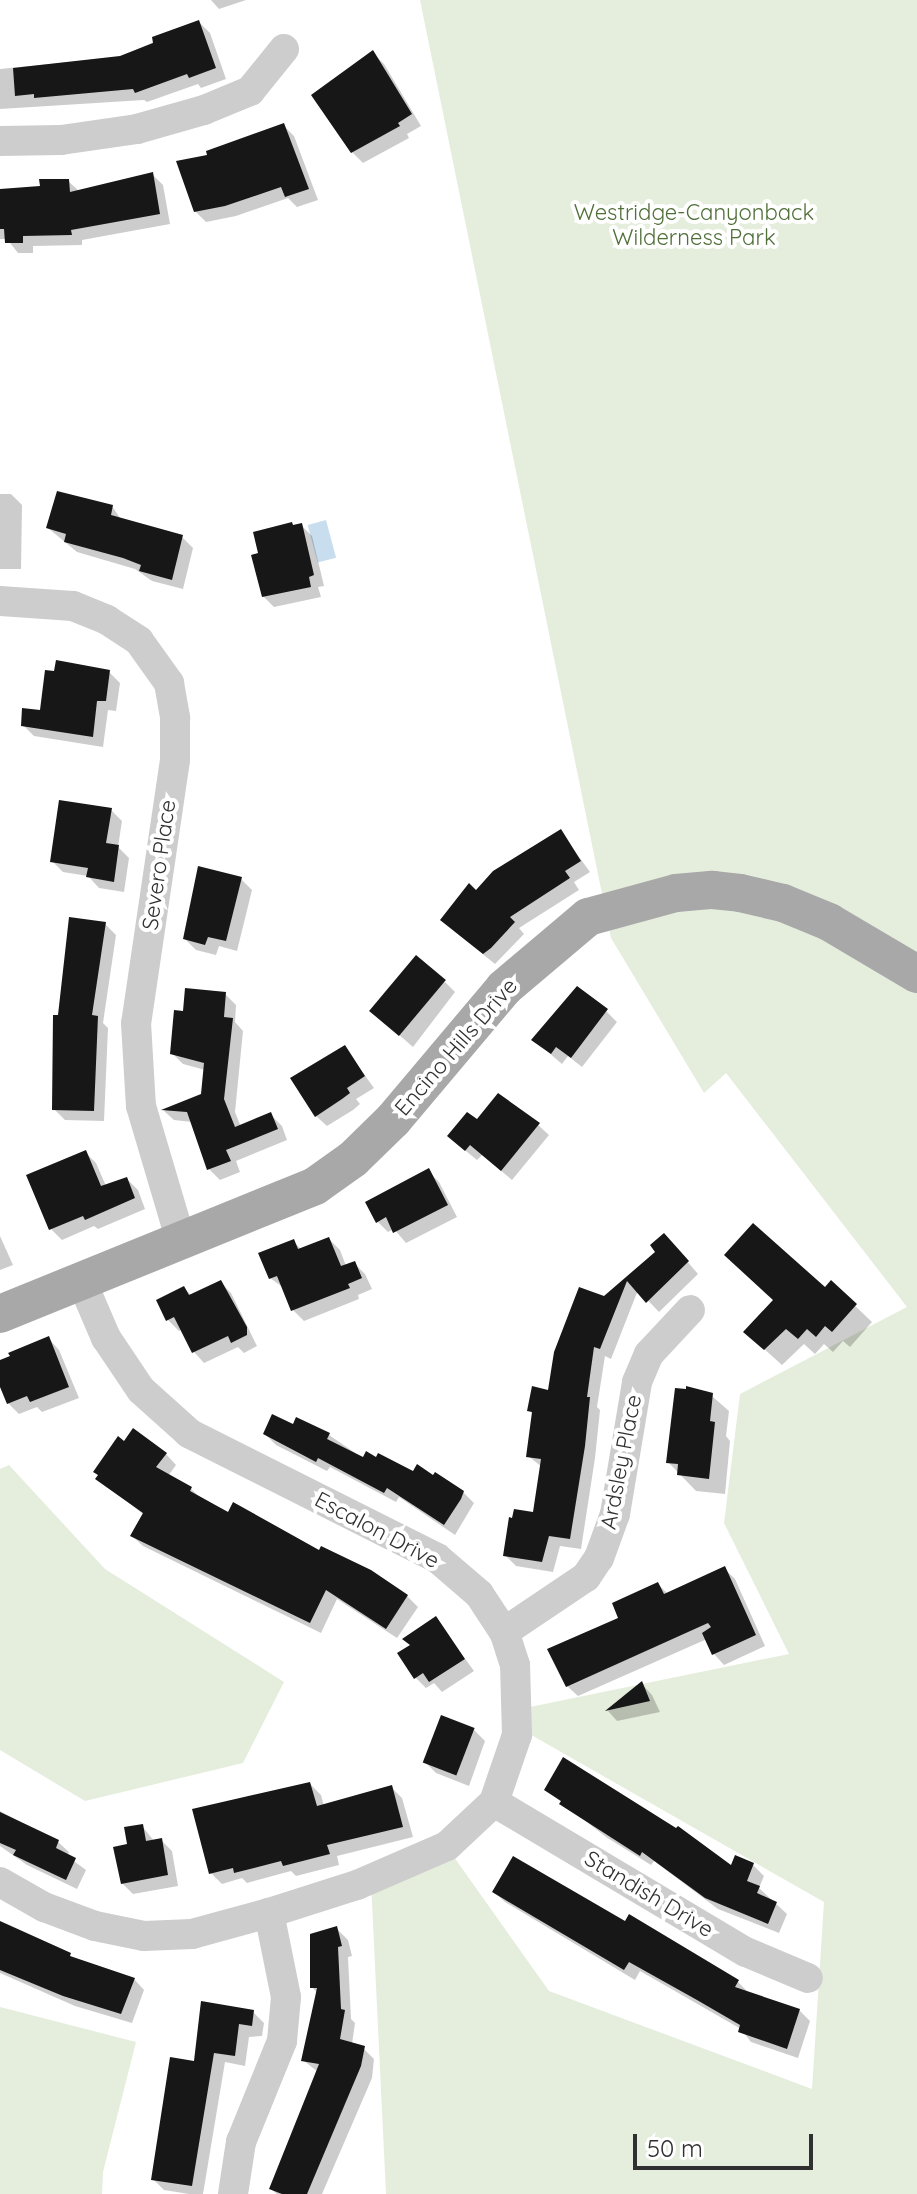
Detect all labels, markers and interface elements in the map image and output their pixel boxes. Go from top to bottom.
park label: Westridge-Canyonback Wilderness Park [574,199,814,250]
street label: Severo Place [137,798,181,932]
street label: Encino Hills Drive [389,973,523,1121]
street label: Ardsley Place [595,1392,647,1532]
street label: Escalon Drive [310,1486,444,1574]
street label: Standish Drive [580,1845,718,1943]
scale bar [637,2118,817,2168]
text: 50 m [647,2133,703,2163]

